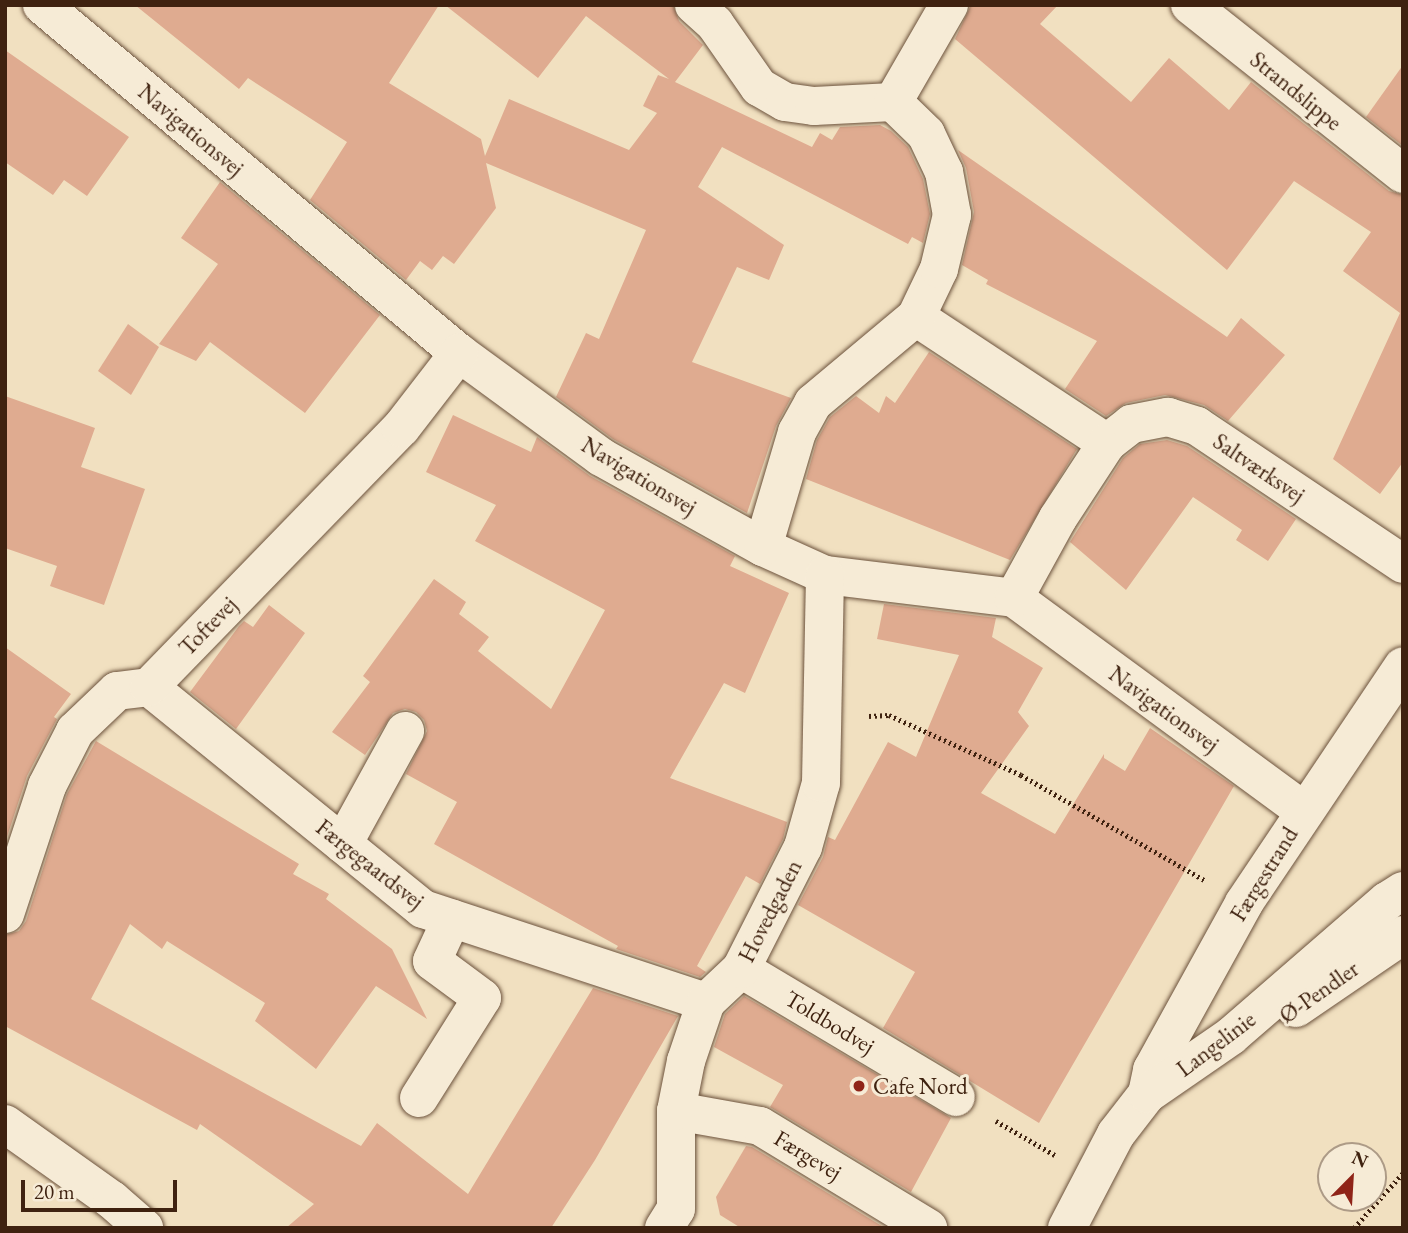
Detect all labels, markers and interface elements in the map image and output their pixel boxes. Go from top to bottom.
street label: Strandslippe [1245,46,1347,136]
street label: Navigationsvej [133,78,249,182]
street label: Saltværksvej [1208,427,1310,509]
street label: Navigationsvej [576,431,702,521]
street label: Toftevej [173,591,243,661]
street label: Navigationsvej [1104,660,1224,758]
street label: Færgegaardsvej [311,813,429,915]
street label: Færgestrand [1224,822,1304,926]
street label: Hovedgaden [732,855,808,967]
street label: Ø-Pendler [1274,955,1364,1029]
street label: Toldbodvej [780,984,880,1060]
street label: Langelinie [1171,1005,1261,1083]
place label: Cafe Nord [873,1072,968,1100]
marker: Cafe Nord [851,1078,867,1094]
street label: Færgevej [769,1124,847,1186]
north arrow [1317,1142,1387,1212]
text: N [1348,1145,1372,1174]
scale bar [24,1166,180,1210]
text: 20 m [34,1178,75,1205]

